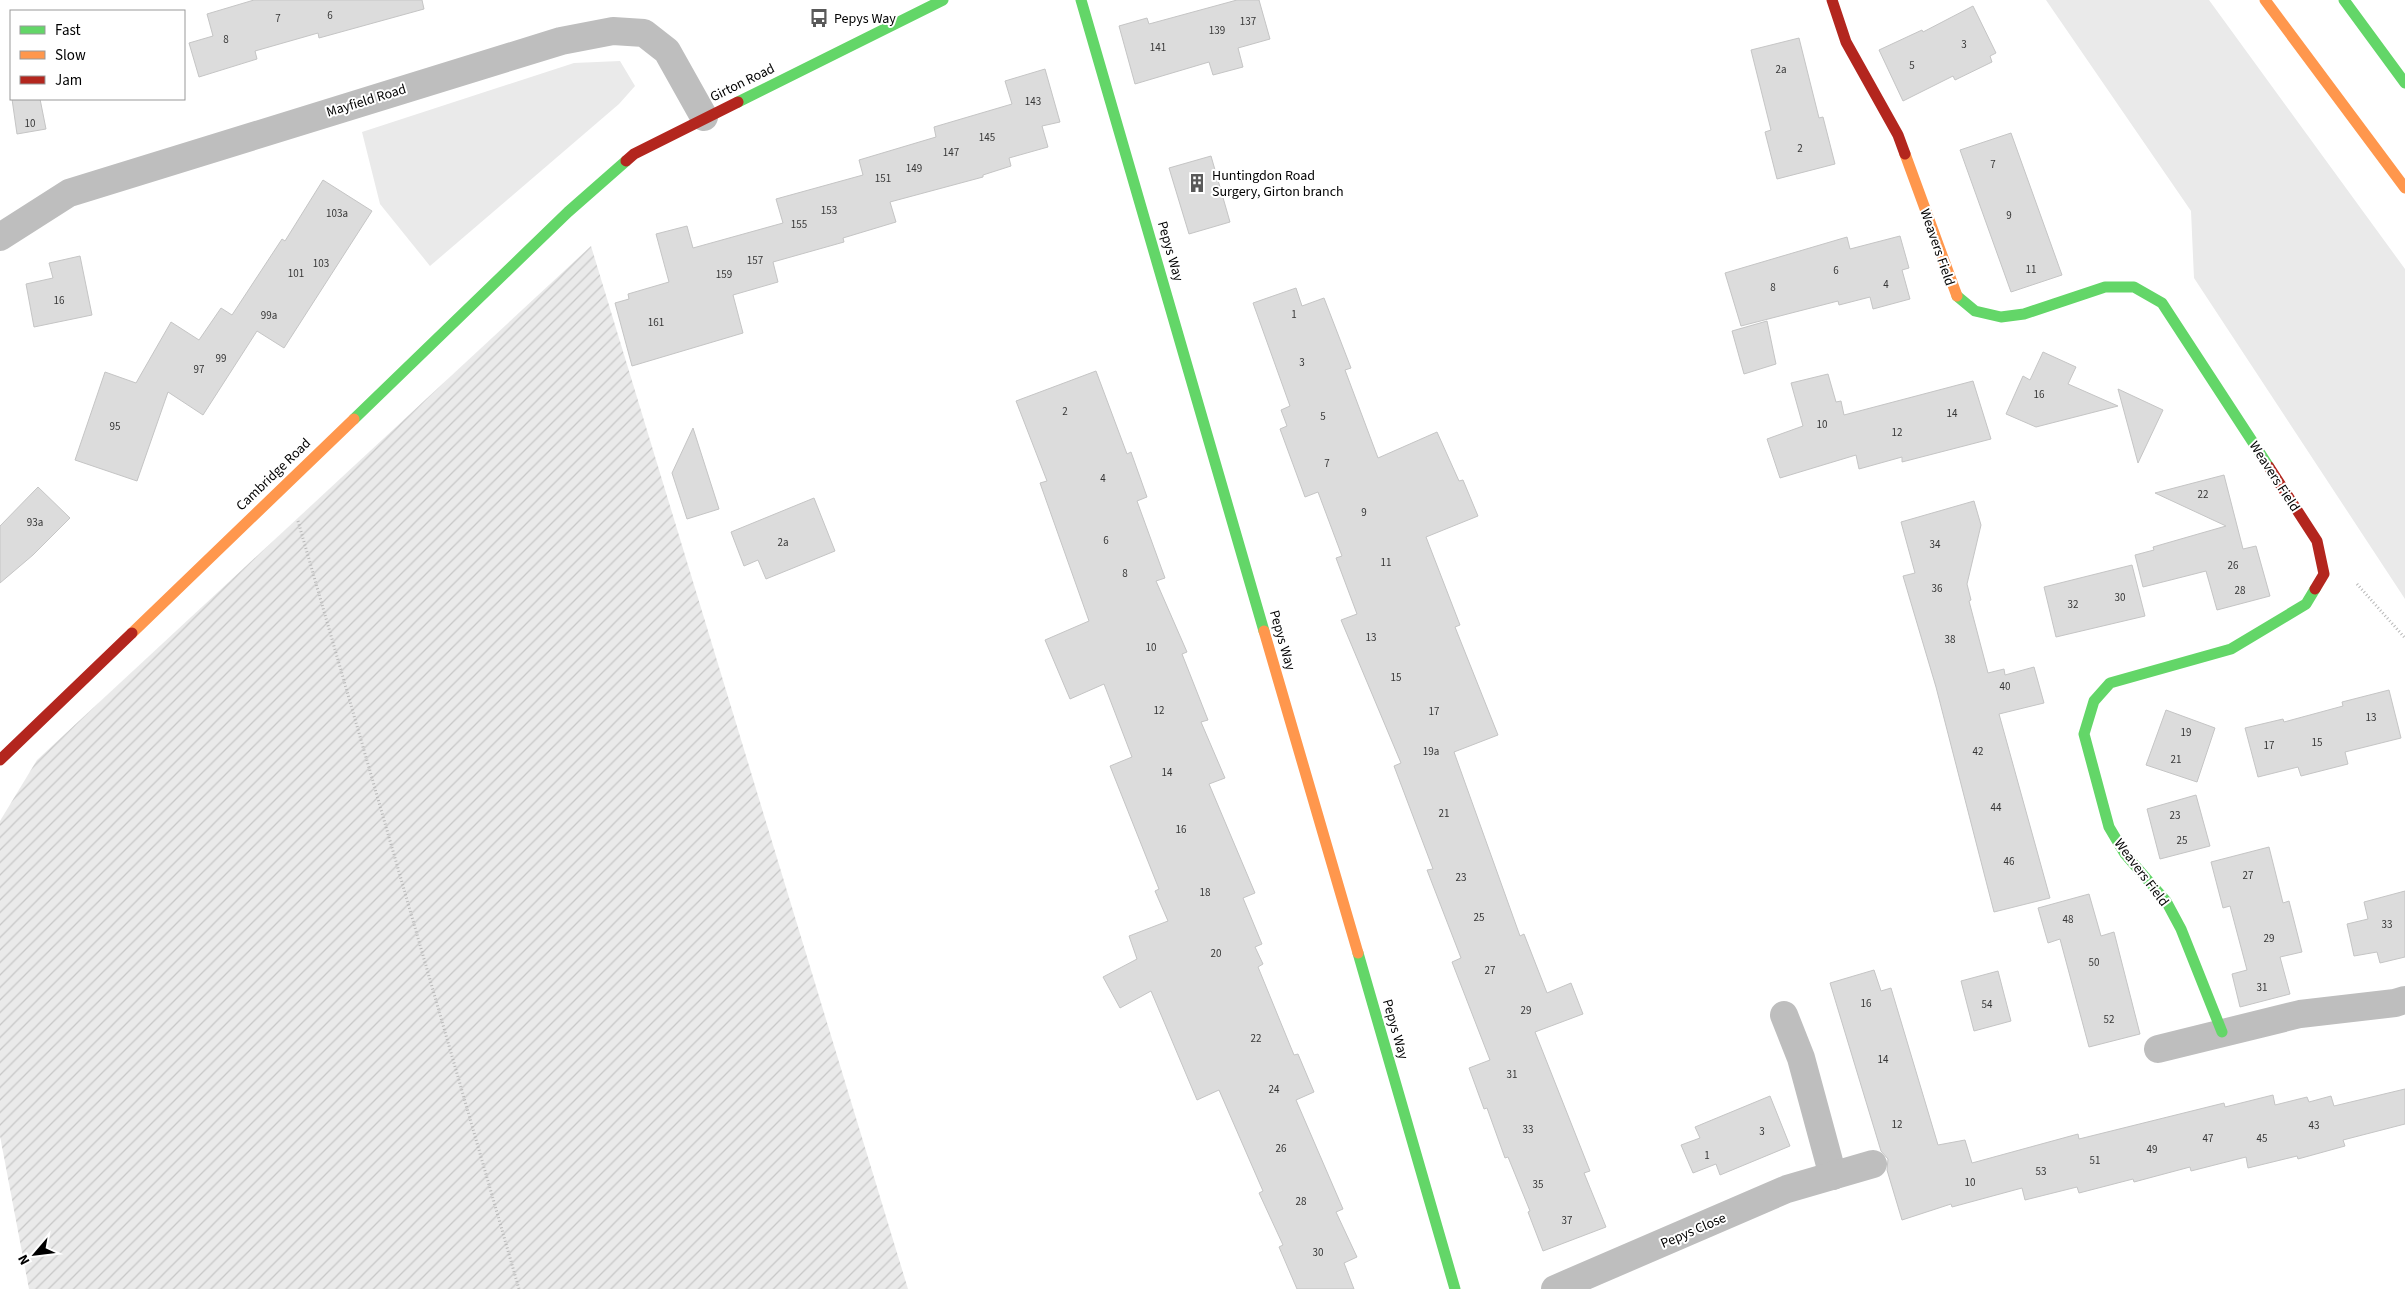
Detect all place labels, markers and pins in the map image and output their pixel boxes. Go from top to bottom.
bus stop icon: Pepys Way [808,7,830,29]
place label: Pepys Way [834,9,896,29]
place label: Huntingdon Road Surgery, Girton branch [1212,166,1344,202]
building icon: Huntingdon Road Surgery, Girton branch [1186,172,1208,194]

